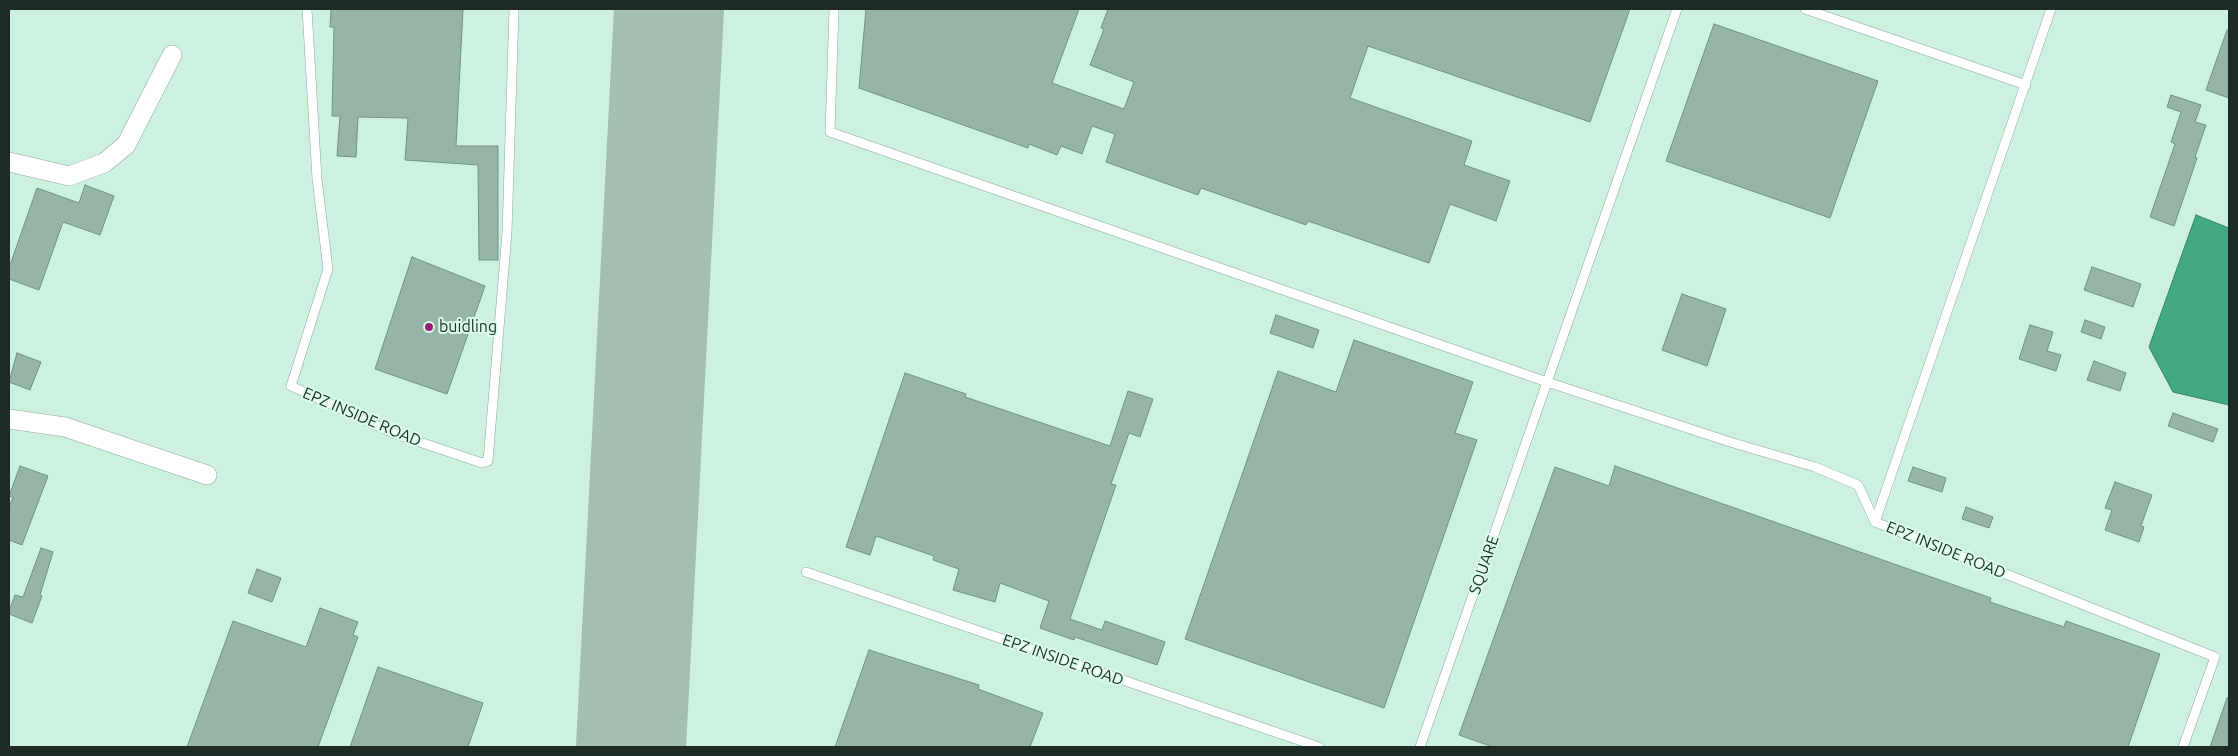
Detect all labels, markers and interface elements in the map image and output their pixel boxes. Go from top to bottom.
place label: buidling [439,317,497,337]
marker: buidling [423,321,435,333]
street label: EPZ INSIDE ROAD [300,383,424,451]
street label: EPZ INSIDE ROAD [1883,517,2009,583]
street label: SQUARE [1465,533,1503,597]
street label: EPZ INSIDE ROAD [1000,630,1126,690]

